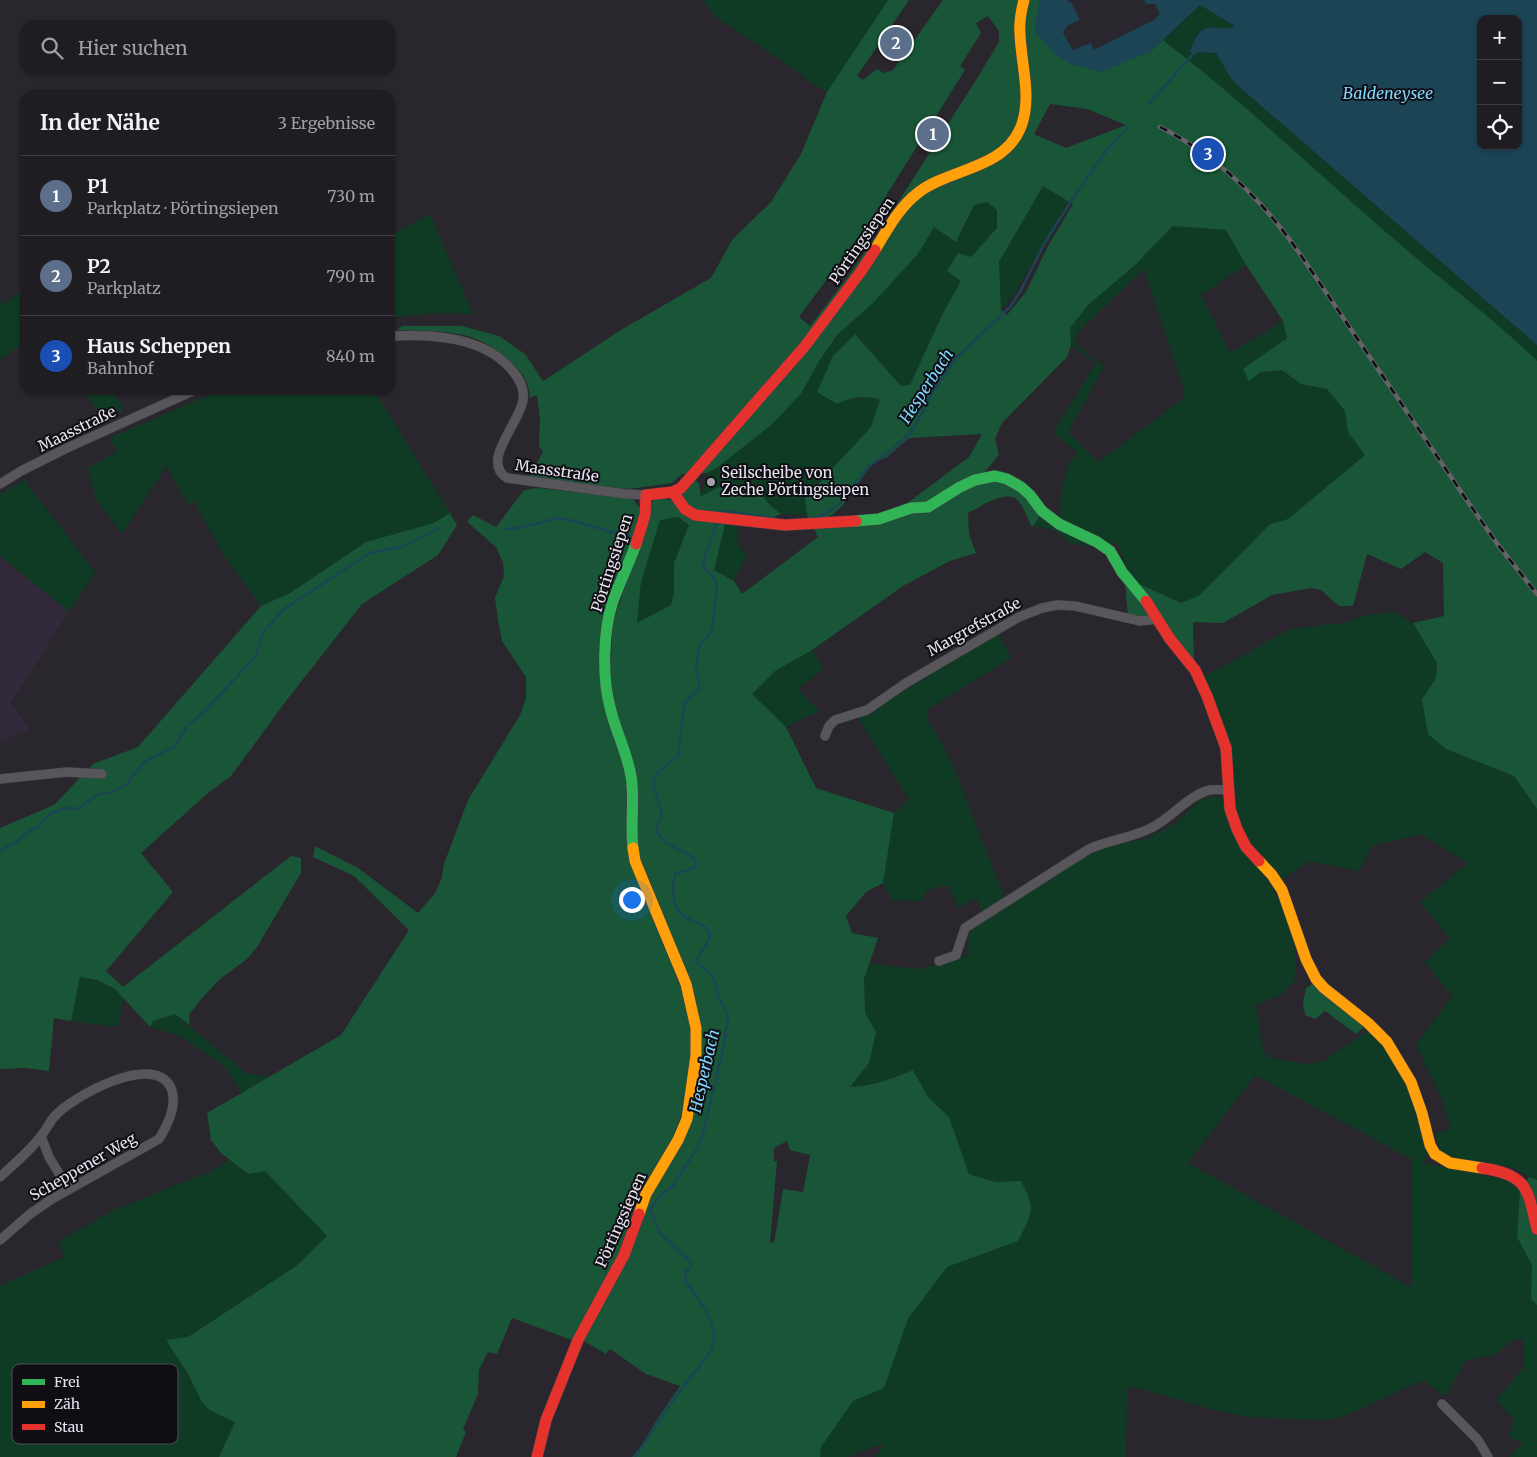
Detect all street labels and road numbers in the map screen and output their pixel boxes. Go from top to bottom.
street label: Pörtingsiepen [825,194,899,288]
street label: Maasstraße [35,401,119,456]
street label: Maasstraße [514,455,600,486]
street label: Pörtingsiepen [587,511,636,614]
street label: Margrefstraße [924,593,1024,660]
street label: Scheppener Weg [26,1128,140,1205]
street label: Pörtingsiepen [591,1169,650,1270]

